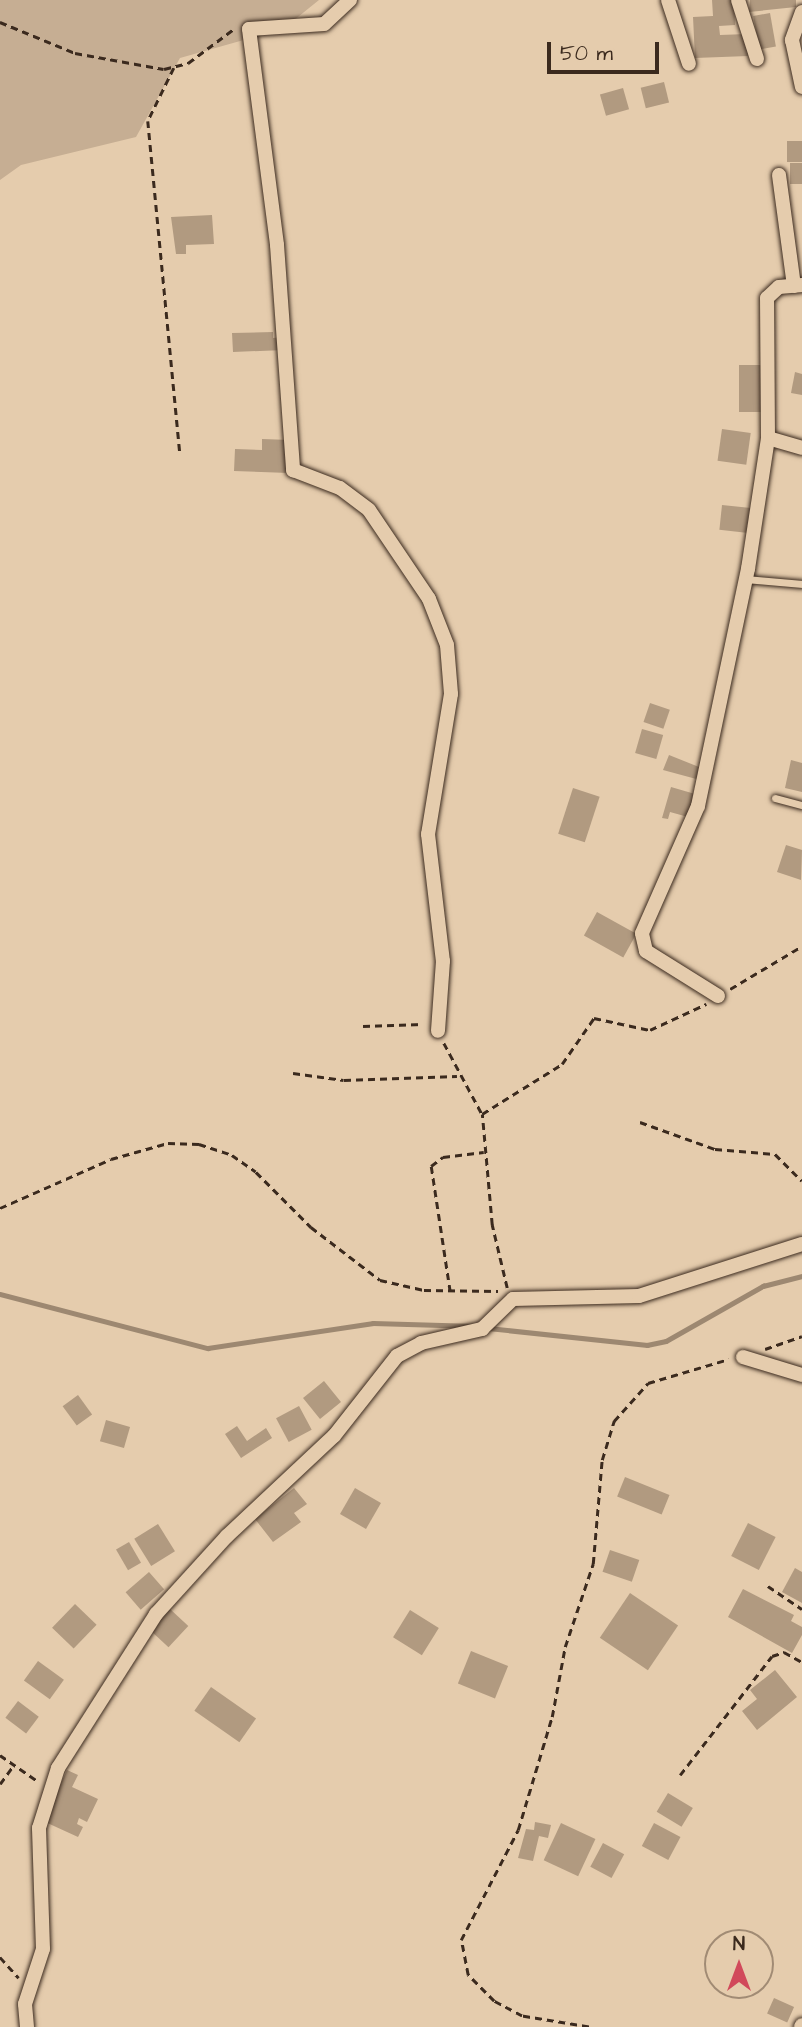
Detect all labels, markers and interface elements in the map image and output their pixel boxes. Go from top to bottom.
scale bar [550,28,662,72]
text: 50 m [560,39,613,68]
north arrow [704,1929,774,1999]
text: N [733,1931,745,1958]

